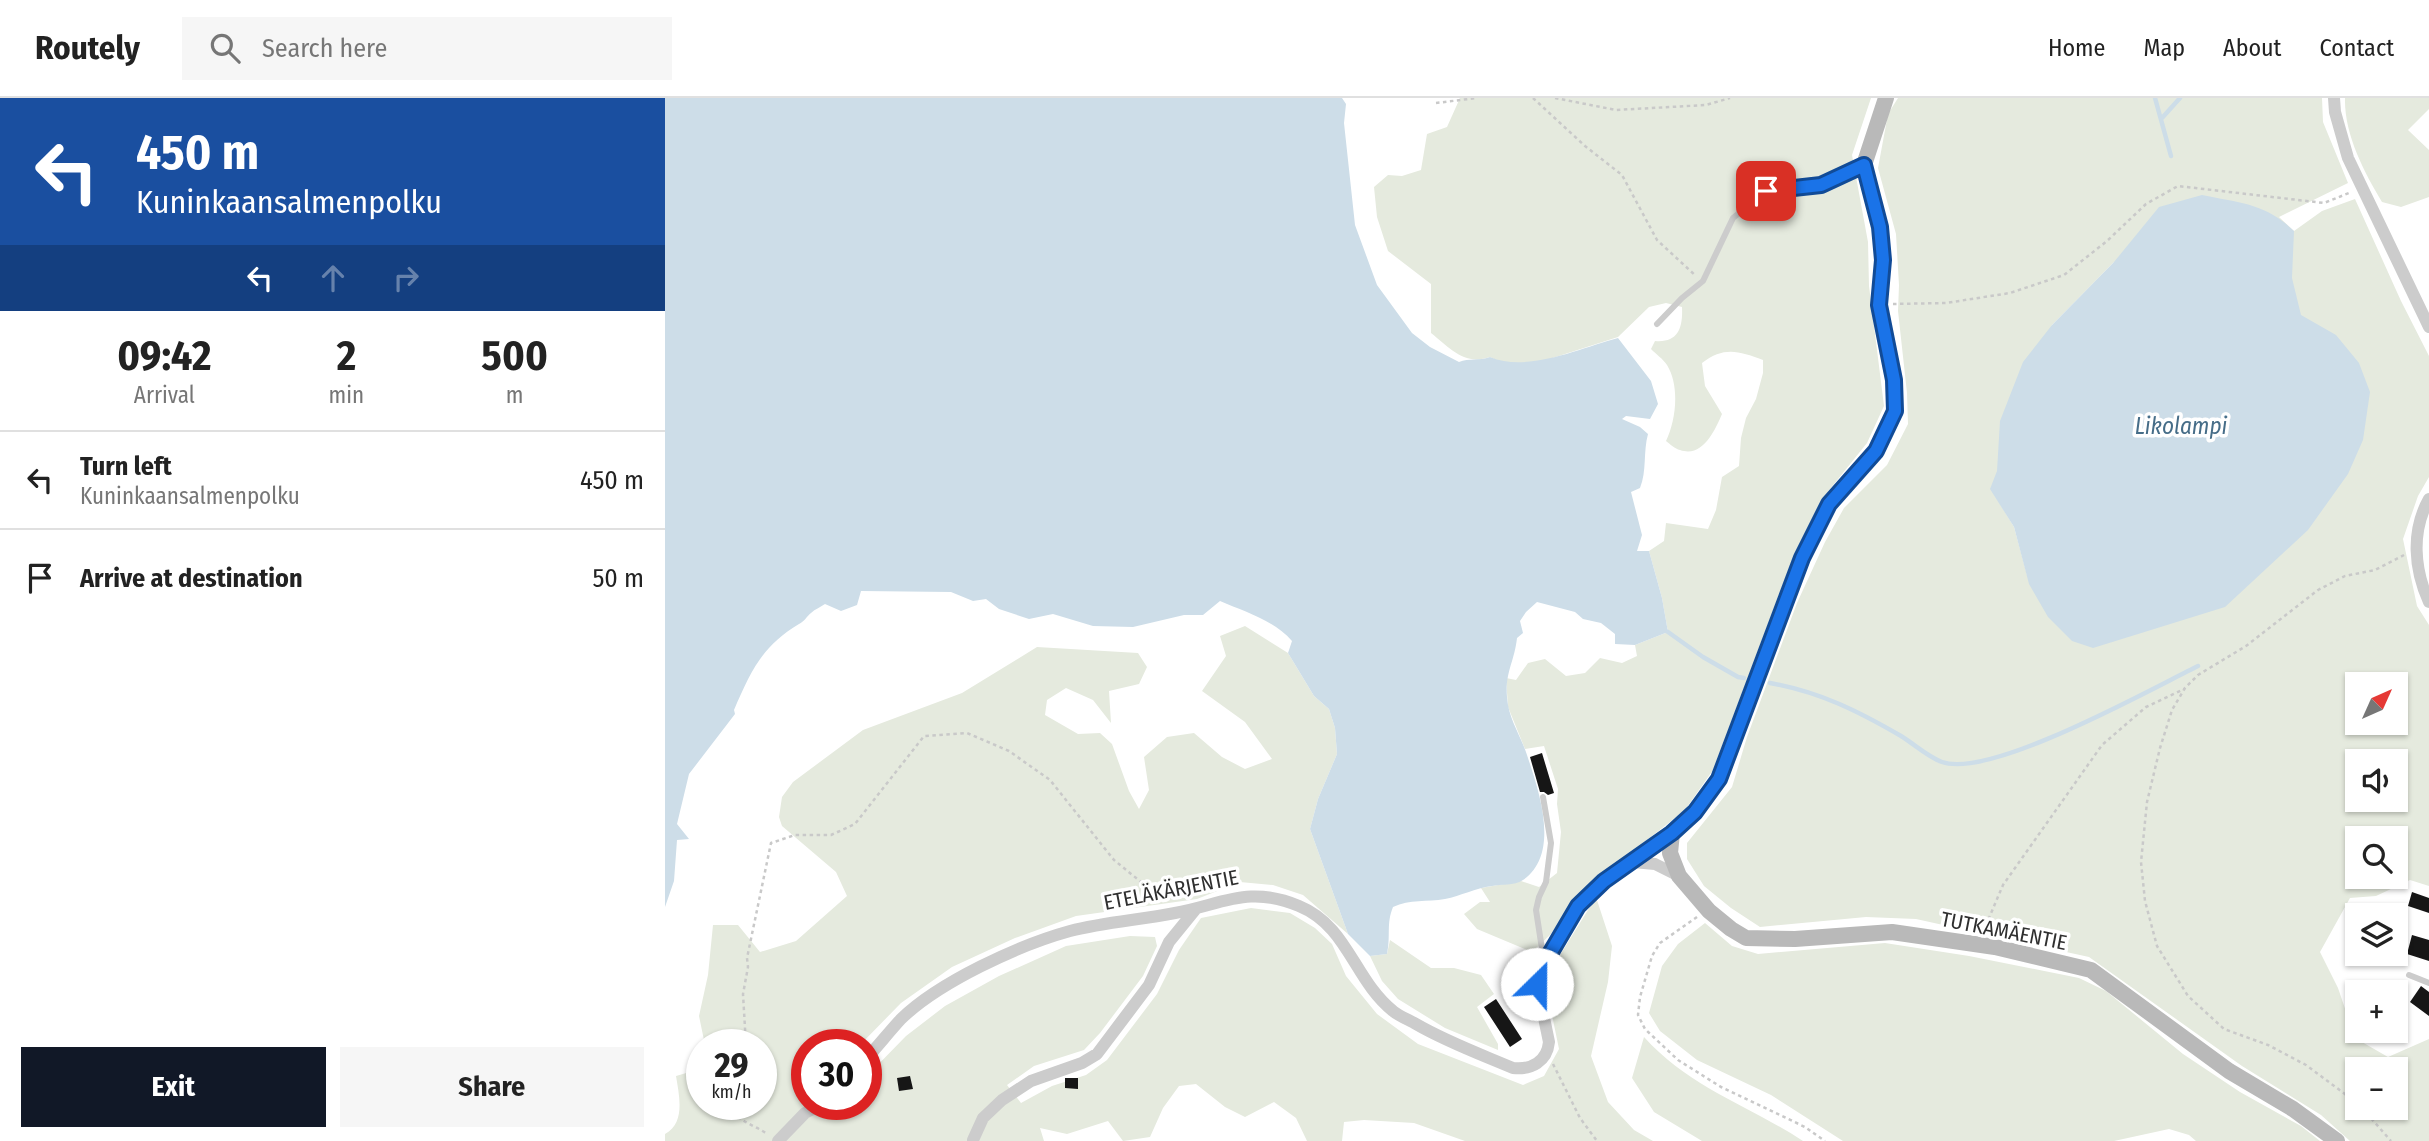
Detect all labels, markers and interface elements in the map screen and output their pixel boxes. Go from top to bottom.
search box [182,17,672,80]
text: Routely [35,28,140,68]
icon: search [206,29,244,67]
text: Search here [262,33,387,64]
text: Home [2048,34,2105,62]
text: Map [2143,34,2185,62]
text: About [2223,34,2281,62]
text: Contact [2319,34,2394,62]
text: 450 m [136,123,259,182]
icon: left [21,126,112,217]
pin [1736,161,1796,221]
icon: arrive [1747,172,1785,210]
text: Kuninkaansalmenpolku [136,183,442,221]
icon: left [241,259,279,297]
icon: ahead [314,259,352,297]
icon: right [387,259,425,297]
text: 09:42 [117,331,211,381]
text: 2 [337,331,356,381]
text: 500 [481,331,548,381]
text: Arrival [134,381,195,409]
text: min [329,381,364,409]
text: m [506,381,523,409]
water label: Likolampi [2135,412,2228,440]
text: Turn left [80,451,172,482]
icon: left [21,461,59,499]
text: 450 m [580,465,644,496]
text: Kuninkaansalmenpolku [80,482,300,510]
icon: arrive [21,559,59,597]
text: Arrive at destination [80,563,303,594]
text: 50 m [592,563,644,594]
north arrow [2345,672,2408,735]
map controls [2345,672,2408,1120]
button: sound [2345,749,2408,812]
button: search [2345,826,2408,889]
street label: ETELÄKÄRJENTIE [1101,864,1241,916]
button: layers [2345,903,2408,966]
street label: TUTKAMÄENTIE [1939,906,2069,956]
position arrow [1500,947,1574,1021]
button: + [2345,980,2408,1043]
speed limit sign: 30 [791,1029,882,1120]
text: 29 [714,1044,749,1086]
button: Exit [21,1047,326,1127]
button: Share [340,1047,644,1127]
button: − [2345,1057,2408,1120]
text: km/h [711,1081,752,1103]

